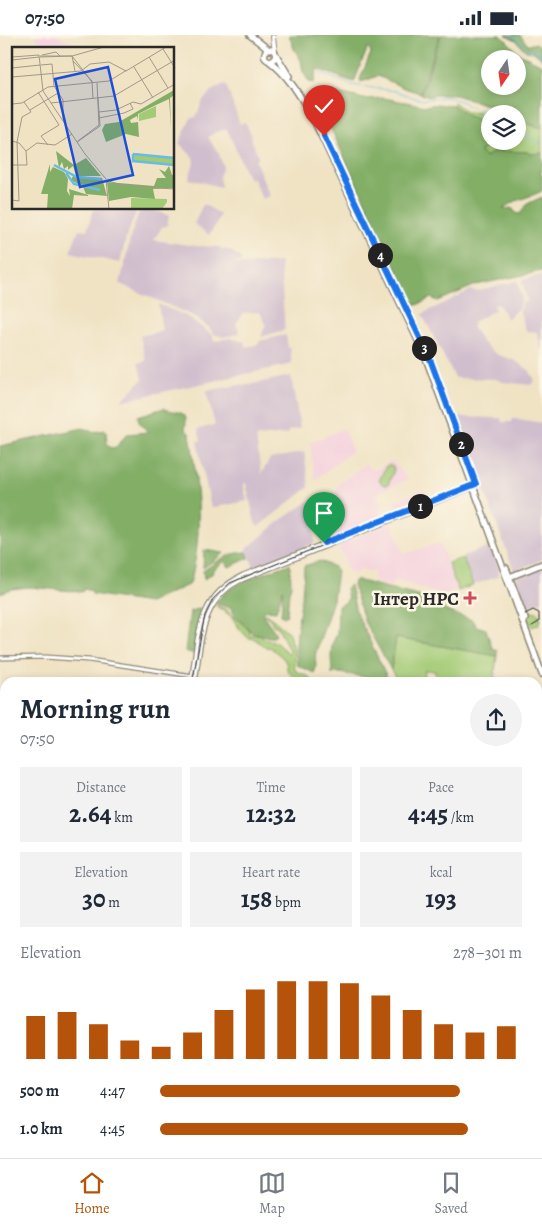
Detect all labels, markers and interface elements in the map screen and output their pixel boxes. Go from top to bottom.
text: 07:50 [25,5,65,31]
inset map [12,47,175,210]
north arrow [481,50,526,95]
map controls [481,50,526,150]
pin [303,85,345,136]
icon: check [310,92,338,120]
button: layers [481,105,526,150]
pin: 4 [368,243,392,267]
text: 4 [377,246,384,265]
pin: 3 [412,335,436,361]
text: 3 [421,339,428,358]
pin: 2 [448,431,474,457]
text: 2 [458,435,465,454]
pin [303,492,345,543]
pin: 1 [408,493,432,519]
text: 1 [418,497,423,516]
icon: arrive [310,499,338,527]
place label: Інтер НРС [373,586,459,612]
marker: Інтер НРС [463,591,477,605]
text: Morning run [20,690,170,728]
button: share [470,694,522,746]
text: 07:50 [20,728,54,750]
text: Distance [76,778,126,797]
text: Time [256,778,286,797]
text: Pace [428,778,454,797]
text: 2.64 [69,797,112,831]
text: 12:32 [246,797,296,831]
text: 4:45 [408,797,448,831]
text: km [112,808,133,827]
text: /km [448,808,474,827]
text: Elevation [74,863,128,882]
text: Heart rate [242,863,300,882]
text: kcal [430,863,452,882]
text: 30 [82,882,105,916]
text: 158 [241,882,272,916]
text: 193 [425,882,457,916]
text: m [105,893,120,912]
text: bpm [272,893,301,912]
text: Elevation [20,942,81,964]
text: 278–301 m [453,942,522,964]
text: 500 m [20,1080,59,1102]
text: 4:47 [100,1080,125,1102]
text: 1.0 km [20,1118,63,1140]
text: 4:45 [100,1118,125,1140]
tab: Home [74,1169,109,1218]
tab: Map [258,1169,286,1218]
tab: Saved [435,1169,468,1218]

